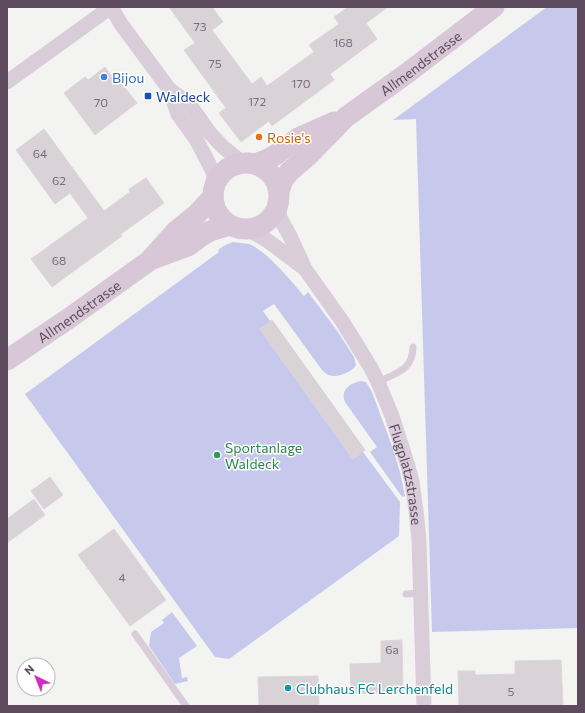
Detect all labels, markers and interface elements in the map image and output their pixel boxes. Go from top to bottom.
house number: 73 [193,19,207,33]
street label: Allmendstrasse [376,27,464,99]
house number: 168 [333,35,353,49]
house number: 75 [208,56,222,70]
place label: Bijou [112,69,144,86]
marker: Bijou [99,72,109,82]
house number: 170 [291,76,311,90]
place label: Waldeck [156,88,211,105]
marker: Waldeck [143,91,153,101]
house number: 172 [248,94,266,108]
house number: 70 [94,95,108,109]
place label: Rosie's [267,129,311,146]
marker: Rosie's [254,132,264,142]
house number: 64 [33,146,47,160]
house number: 62 [52,173,66,187]
house number: 68 [52,253,66,267]
street label: Allmendstrasse [34,276,124,346]
street label: Flugplatzstrasse [386,421,426,526]
place label: Sportanlage Waldeck [225,439,302,472]
marker: Sportanlage Waldeck [212,450,222,460]
house number: 4 [118,570,126,584]
house number: 6a [385,642,399,656]
north arrow [16,657,56,697]
text: N [21,662,36,677]
place label: Clubhaus FC Lerchenfeld [296,680,453,697]
marker: Clubhaus FC Lerchenfeld [283,683,293,693]
house number: 5 [508,684,515,698]

